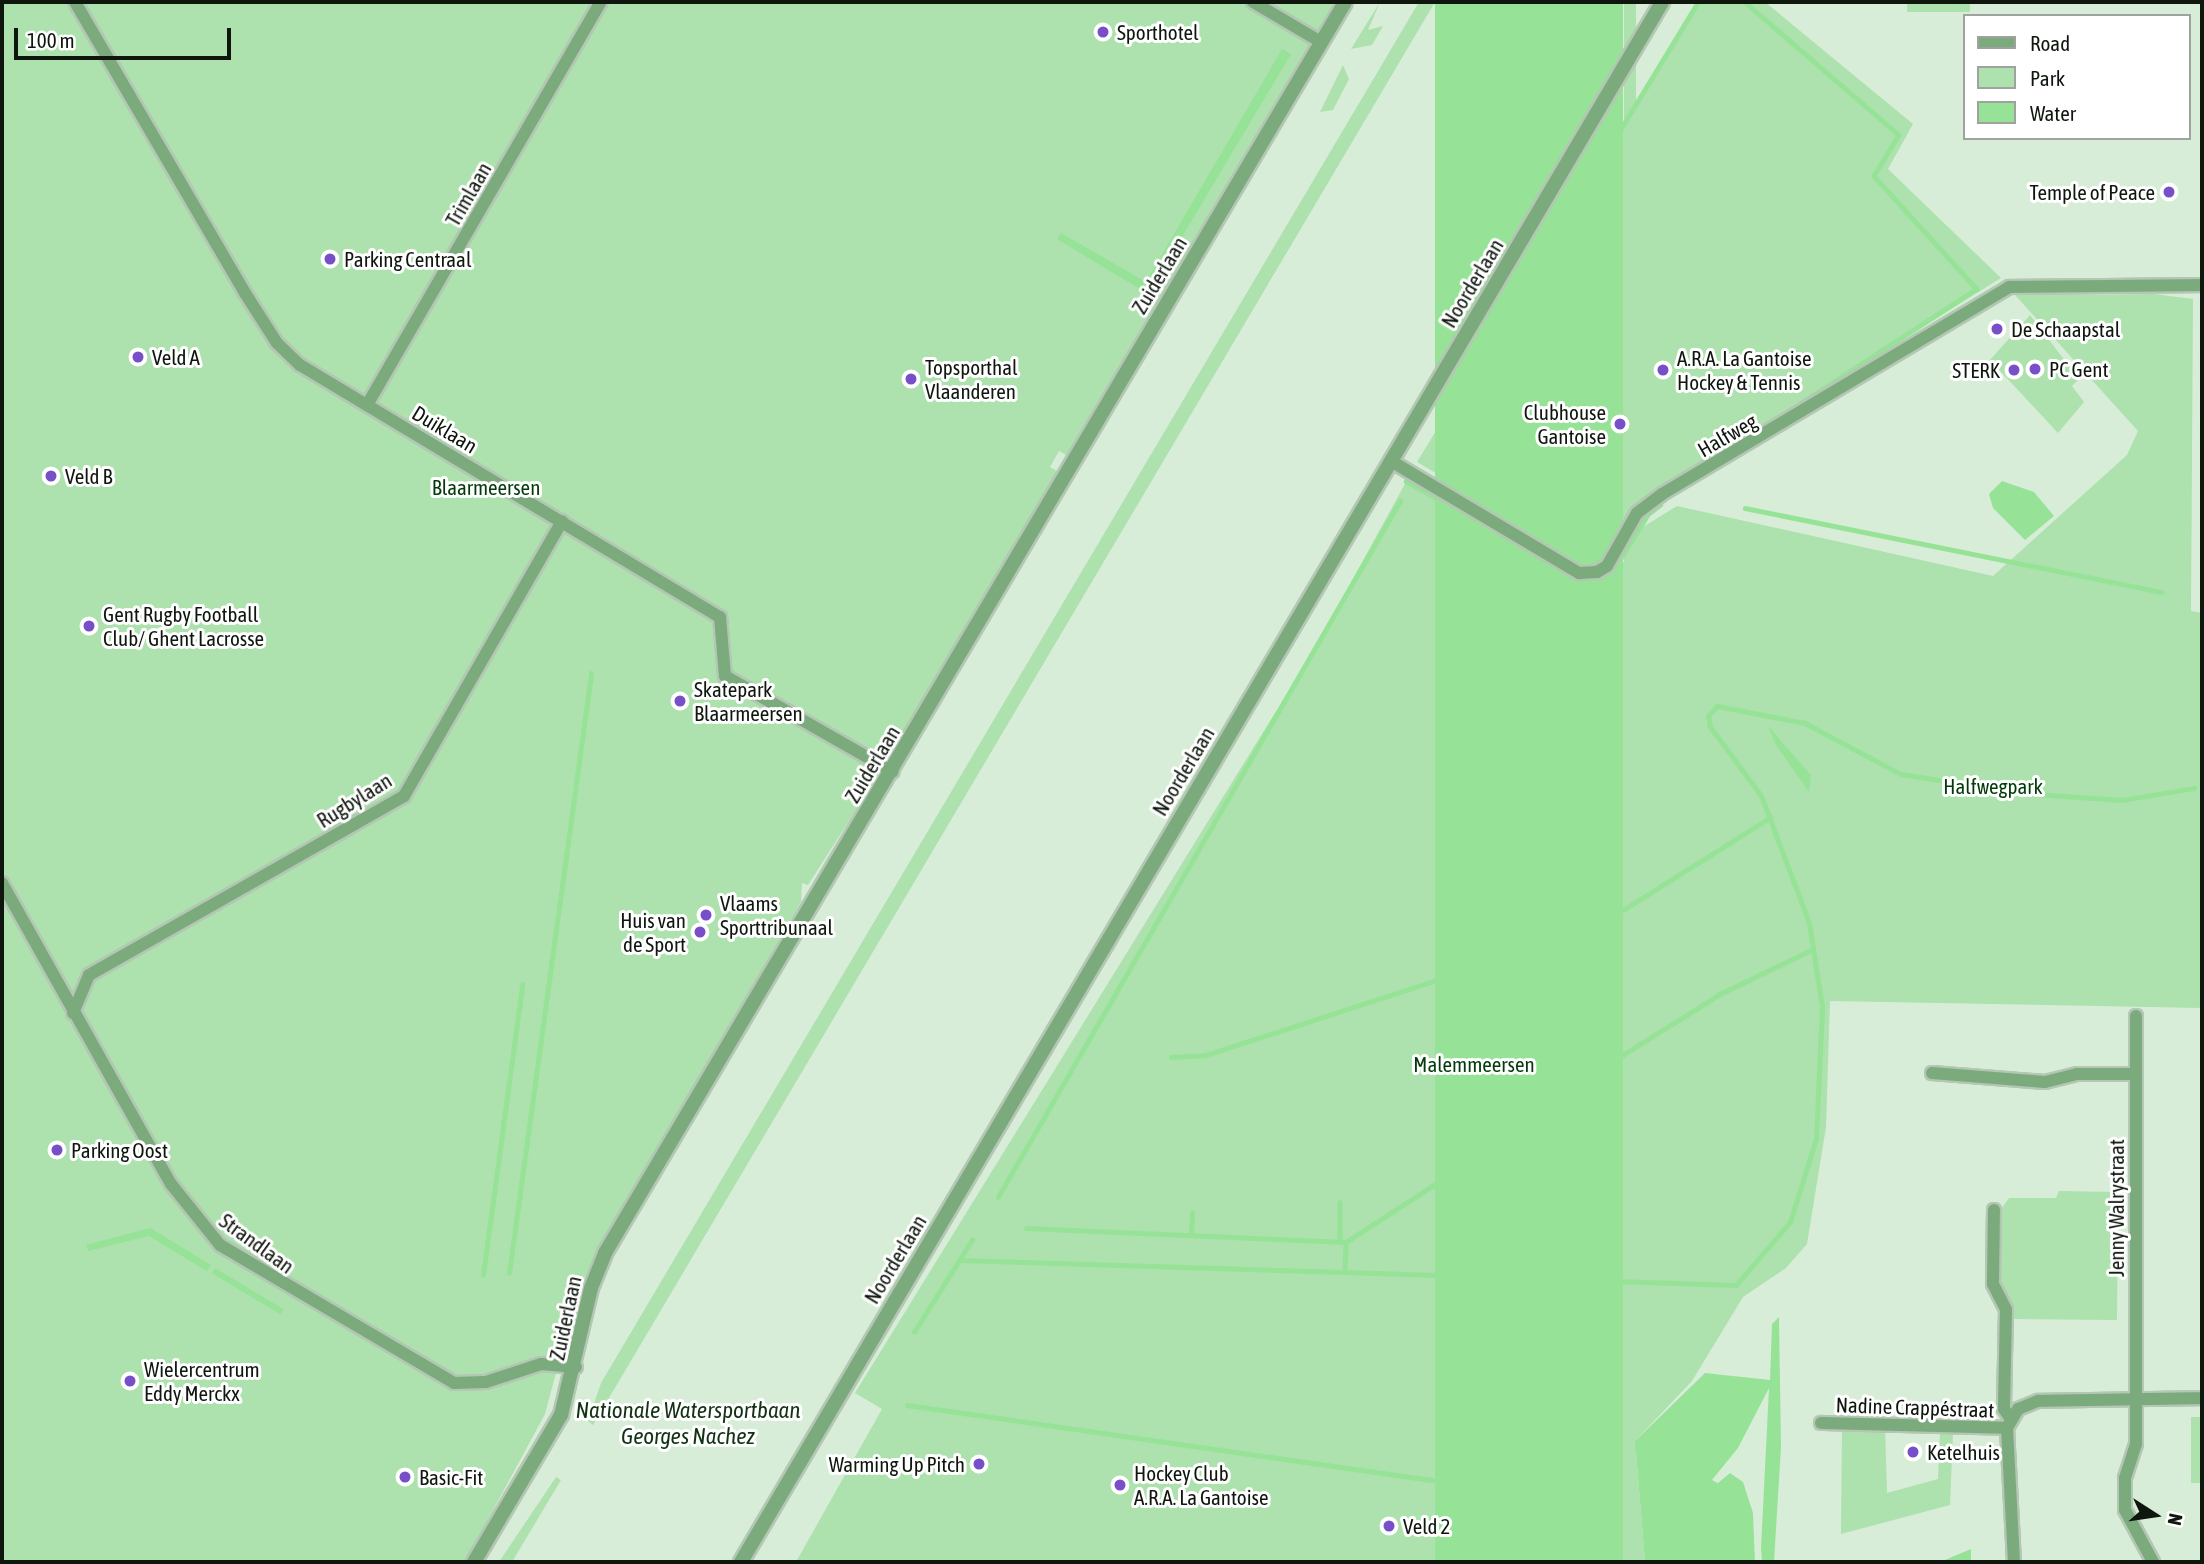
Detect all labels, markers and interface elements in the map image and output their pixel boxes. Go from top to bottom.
scale bar [18,14,234,58]
legend [1962,14,2190,140]
place label: Sporthotel [1117,19,1199,45]
marker: Sporthotel [1095,24,1111,40]
text: 100 m [27,28,75,52]
text: Road [2030,31,2070,55]
text: Park [2030,66,2065,90]
text: Water [2030,101,2076,125]
street label: Trimlaan [440,158,496,230]
place label: Temple of Peace [2029,179,2155,205]
marker: Temple of Peace [2161,184,2177,200]
street label: Zuiderlaan [1126,232,1192,318]
street label: Noorderlaan [1436,234,1508,332]
place label: Parking Centraal [344,246,471,272]
marker: Parking Centraal [322,251,338,267]
place label: De Schaapstal [2011,316,2120,342]
marker: De Schaapstal [1989,321,2005,337]
place label: Veld A [152,344,200,370]
place label: A.R.A. La Gantoise Hockey & Tennis [1677,345,1812,395]
marker: Veld A [130,349,146,365]
place label: Topsporthal Vlaanderen [925,354,1018,404]
place label: PC Gent [2049,356,2109,382]
place label: STERK [1952,357,2000,383]
marker: PC Gent [2027,361,2043,377]
marker: A.R.A. La Gantoise Hockey & Tennis [1655,362,1671,378]
marker: STERK [2006,362,2022,378]
marker: Topsporthal Vlaanderen [903,371,919,387]
place label: Clubhouse Gantoise [1524,399,1606,449]
street label: Duiklaan [408,400,482,458]
street label: Halfweg [1693,408,1761,462]
marker: Clubhouse Gantoise [1612,416,1628,432]
place label: Veld B [65,463,112,489]
marker: Veld B [43,468,59,484]
park label: Blaarmeersen [432,474,540,500]
place label: Gent Rugby Football Club/ Ghent Lacrosse [103,601,264,651]
marker: Gent Rugby Football Club/ Ghent Lacrosse [81,618,97,634]
place label: Skatepark Blaarmeersen [694,676,803,726]
marker: Skatepark Blaarmeersen [672,693,688,709]
street label: Zuiderlaan [839,721,905,807]
street label: Noorderlaan [1147,722,1219,820]
street label: Rugbylaan [312,767,396,833]
park label: Halfwegpark [1943,773,2043,799]
place label: Vlaams Sporttribunaal [720,890,833,940]
place label: Huis van de Sport [620,907,686,957]
marker: Vlaams Sporttribunaal [698,907,714,923]
marker: Huis van de Sport [692,924,708,940]
park label: Malemmeersen [1413,1051,1535,1077]
place label: Parking Oost [71,1137,168,1163]
street label: Jenny Walrystraat [2103,1139,2129,1277]
marker: Parking Oost [49,1142,65,1158]
street label: Strandlaan [215,1208,299,1278]
street label: Noorderlaan [859,1210,931,1308]
street label: Zuiderlaan [544,1274,586,1362]
place label: Wielercentrum Eddy Merckx [144,1356,260,1406]
marker: Wielercentrum Eddy Merckx [122,1373,138,1389]
street label: Nadine Crappéstraat [1835,1392,1995,1422]
water label: Nationale Watersportbaan Georges Nachez [576,1396,800,1450]
place label: Ketelhuis [1927,1439,2000,1465]
marker: Ketelhuis [1905,1444,1921,1460]
place label: Warming Up Pitch [829,1451,965,1477]
marker: Warming Up Pitch [971,1456,987,1472]
place label: Hockey Club A.R.A. La Gantoise [1134,1460,1269,1510]
place label: Basic-Fit [419,1464,483,1490]
marker: Basic-Fit [397,1469,413,1485]
marker: Hockey Club A.R.A. La Gantoise [1112,1477,1128,1493]
north arrow [2120,1480,2190,1550]
text: N [2164,1512,2187,1527]
place label: Veld 2 [1403,1513,1450,1539]
marker: Veld 2 [1381,1518,1397,1534]

